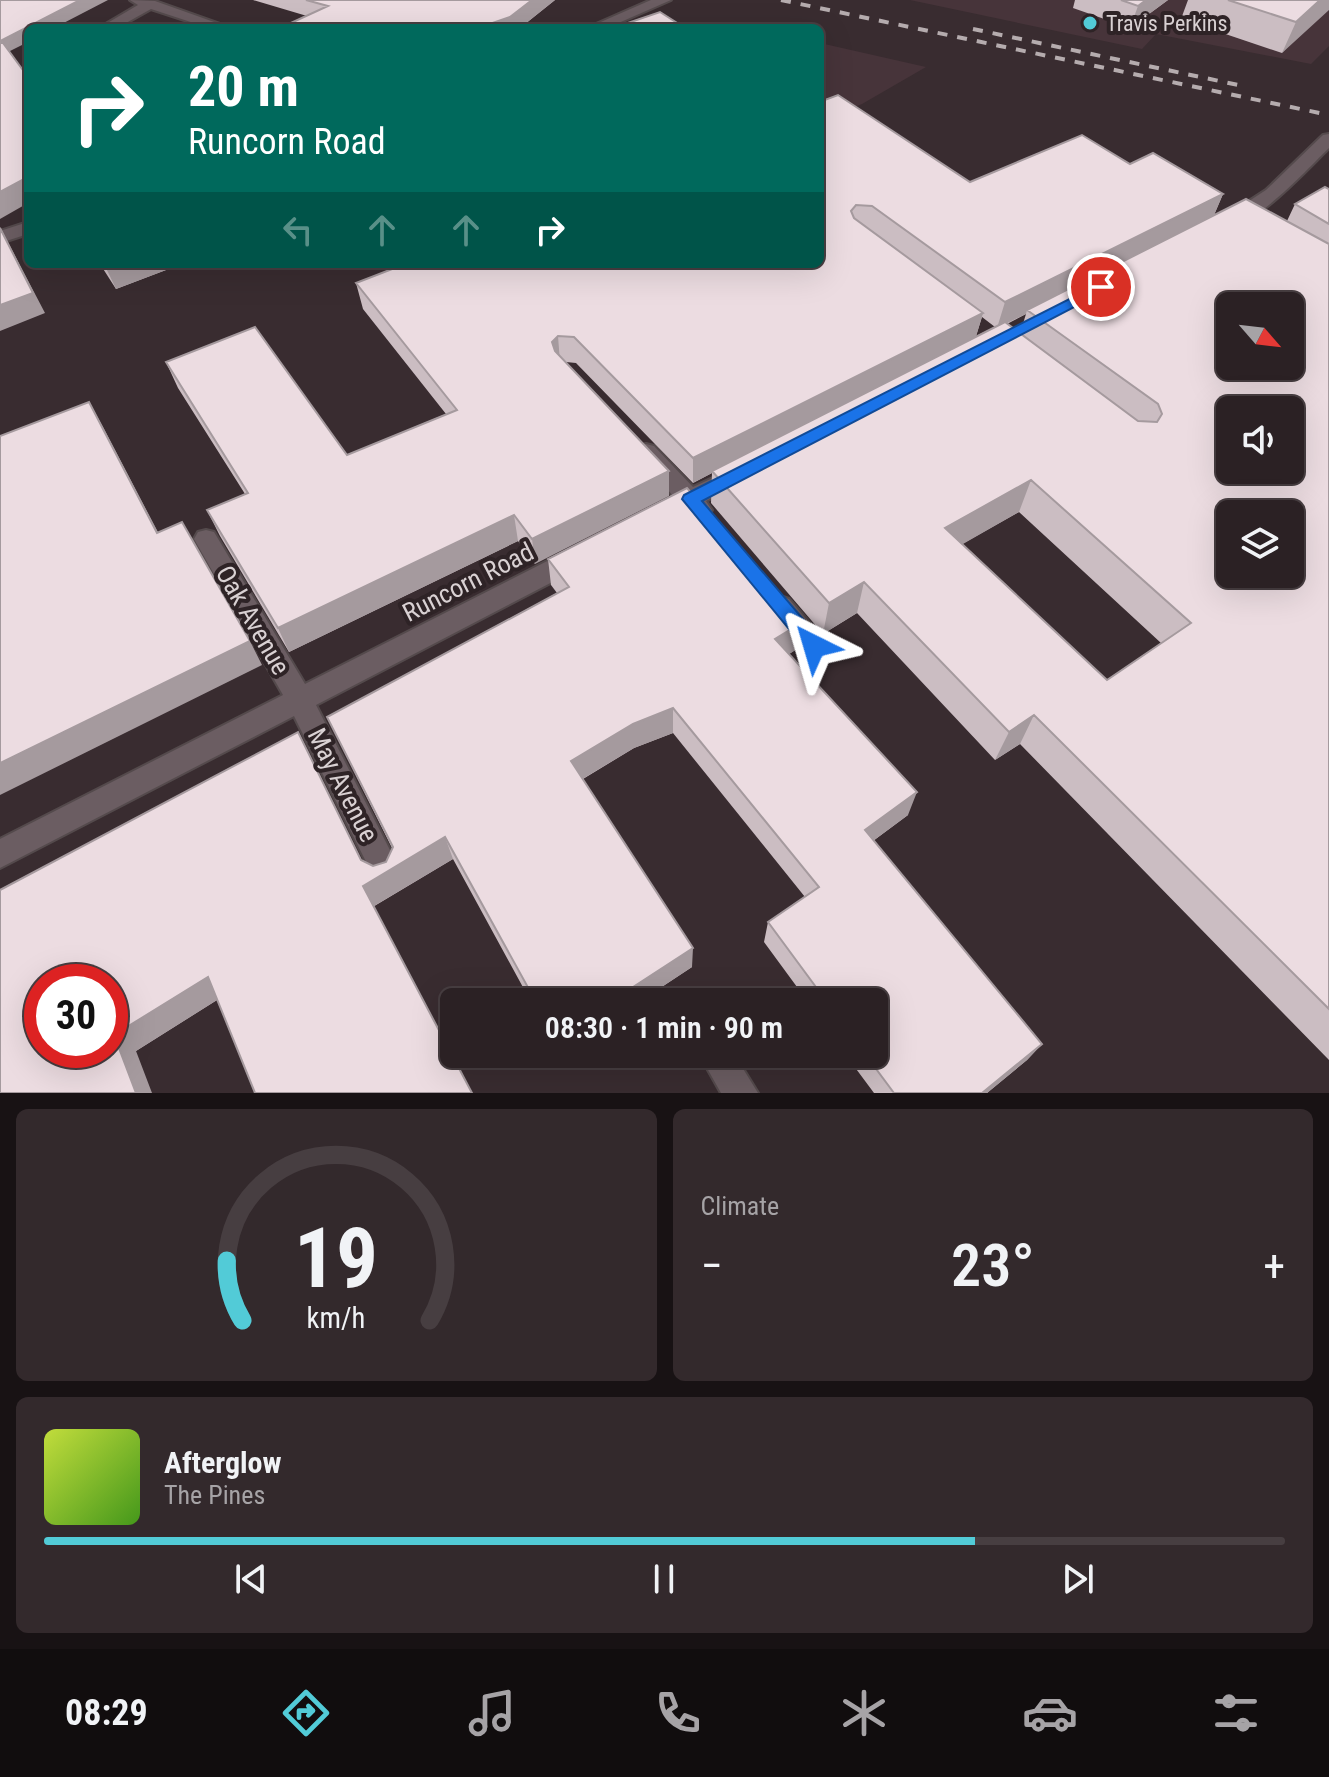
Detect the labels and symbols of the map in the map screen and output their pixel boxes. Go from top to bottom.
place label: Travis Perkins [1106,11,1228,36]
marker: Travis Perkins [1081,14,1099,32]
pin [1067,253,1135,321]
north arrow [1216,292,1304,380]
street label: Runcorn Road [398,536,538,628]
street label: Oak Avenue [210,560,296,680]
position arrow [772,604,856,688]
street label: May Avenue [302,723,384,847]
speed limit sign: 30 [24,964,128,1068]

